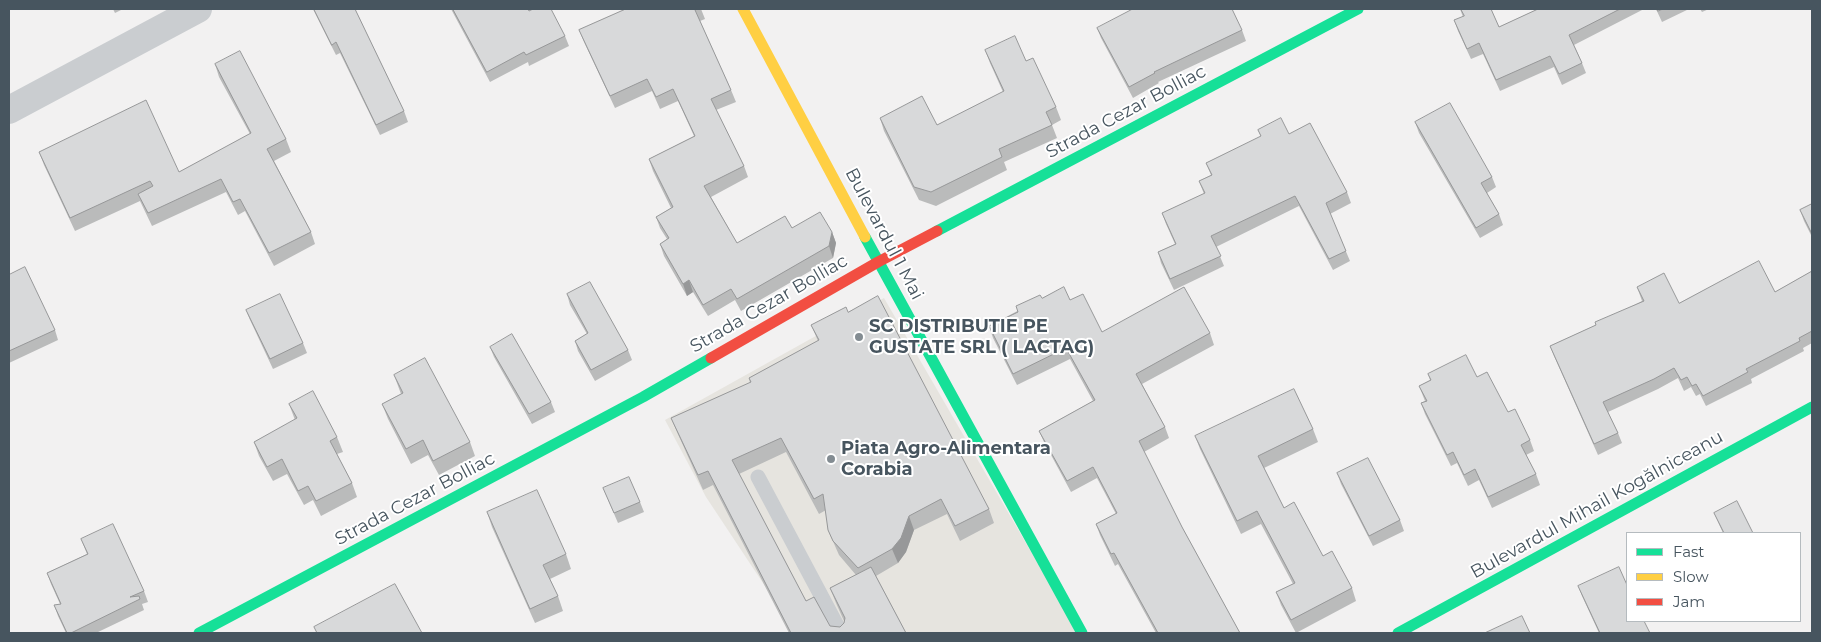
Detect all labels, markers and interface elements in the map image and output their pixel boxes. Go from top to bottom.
street label: Strada Cezar Bolliac [1042,61,1210,163]
street label: Bulevardul 1 Mai [840,165,928,303]
street label: Strada Cezar Bolliac [687,250,851,358]
place label: SC DISTRIBUTIE PE GUSTATE SRL ( LACTAG) [869,316,1094,358]
marker: SC DISTRIBUTIE PE GUSTATE SRL ( LACTAG) [853,331,865,343]
street label: Bulevardul Mihail Kogălniceanu [1467,426,1727,584]
place label: Piata Agro-Alimentara Corabia [841,438,1051,480]
street label: Strada Cezar Bolliac [331,448,499,550]
marker: Piata Agro-Alimentara Corabia [825,453,837,465]
legend [1626,532,1801,622]
text: Fast [1673,542,1704,561]
text: Slow [1673,567,1709,586]
text: Jam [1673,592,1705,611]

